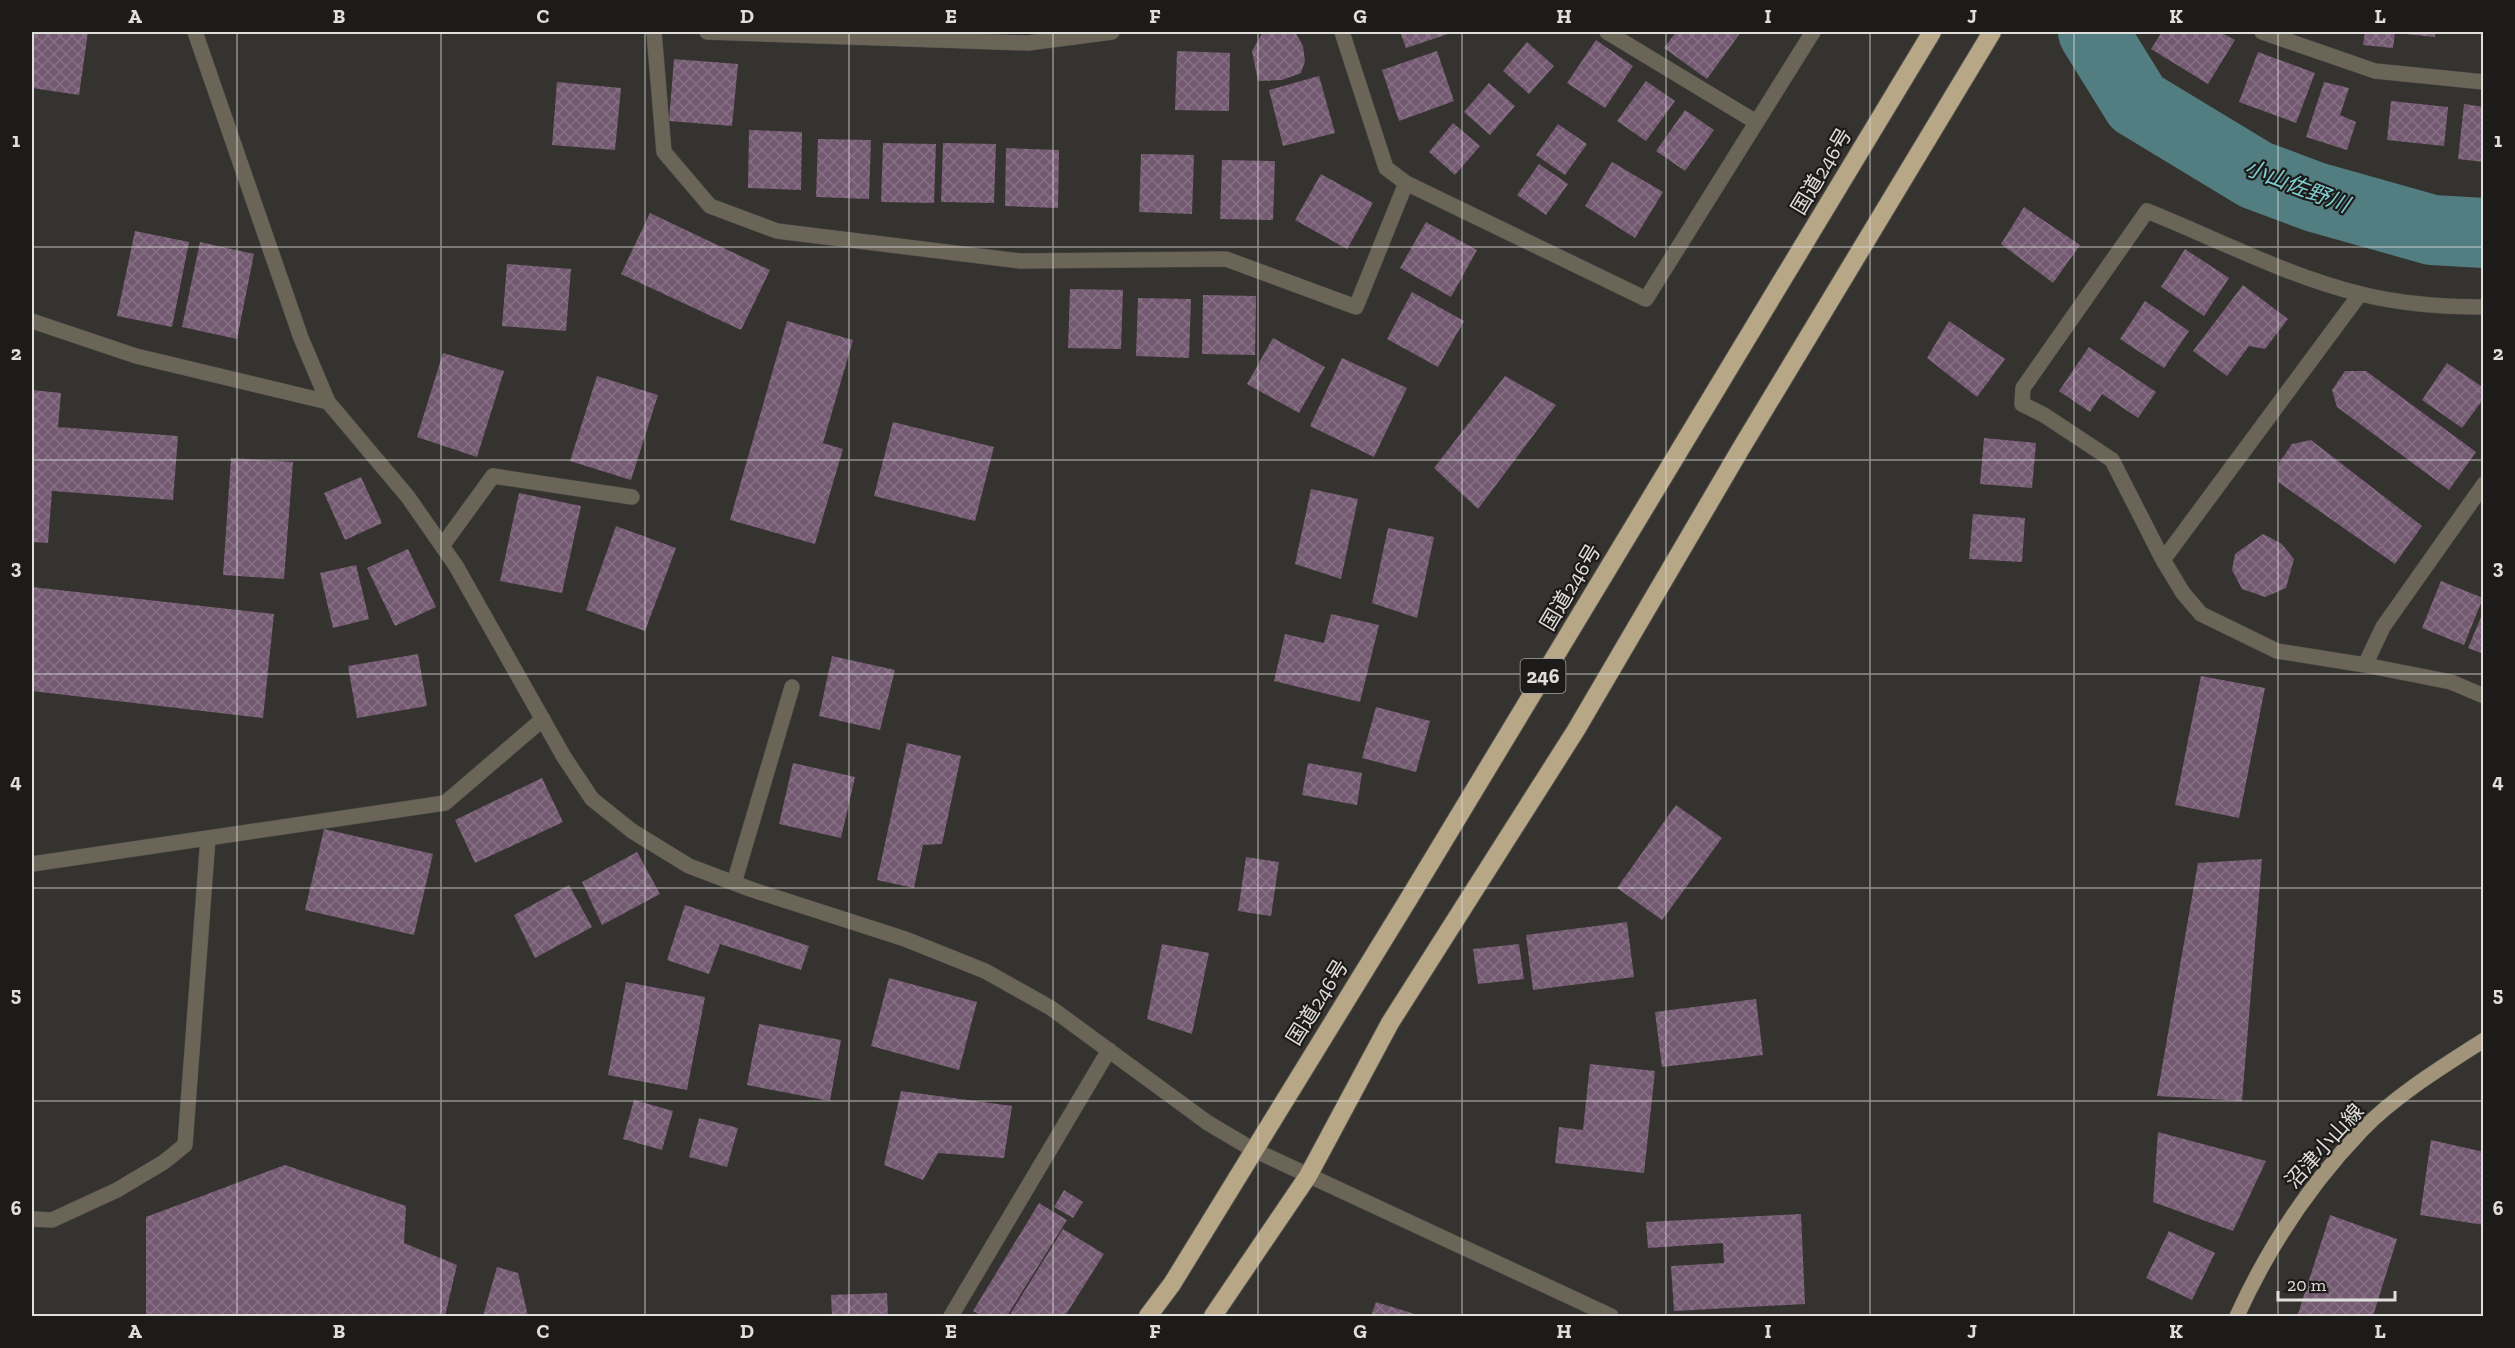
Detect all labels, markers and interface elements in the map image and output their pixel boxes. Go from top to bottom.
text: A [128,4,142,28]
text: B [333,4,345,28]
text: C [537,4,550,28]
text: D [740,4,754,28]
text: E [945,4,957,28]
text: F [1149,4,1161,28]
text: G [1353,4,1367,28]
text: H [1556,4,1572,28]
text: I [1764,4,1772,28]
text: J [1967,4,1977,28]
text: K [2169,4,2183,28]
text: L [2374,4,2386,28]
street label: 国道246号 [1785,123,1857,219]
text: 1 [12,128,20,152]
text: 1 [2494,128,2502,152]
water label: 小山佐野川 [2241,154,2355,219]
text: 2 [11,341,22,365]
text: 2 [2493,341,2504,365]
street label: 国道246号 [1534,539,1606,635]
text: 3 [11,555,22,579]
text: 3 [2493,555,2504,579]
road number: 246 [1520,659,1566,693]
text: 4 [10,769,22,793]
text: 4 [2492,769,2504,793]
street label: 国道246号 [1281,955,1353,1049]
text: 5 [11,982,21,1006]
text: 5 [2493,982,2503,1006]
street label: 沼津小山線 [2280,1099,2368,1193]
text: 6 [11,1196,22,1220]
text: 6 [2493,1196,2504,1220]
scale bar [2278,1264,2395,1302]
text: 20 m [2287,1274,2327,1296]
text: A [128,1319,142,1343]
text: B [333,1319,345,1343]
text: C [537,1319,550,1343]
text: D [740,1319,754,1343]
text: E [945,1319,957,1343]
text: F [1149,1319,1161,1343]
text: G [1353,1319,1367,1343]
text: H [1556,1319,1572,1343]
text: I [1764,1319,1772,1343]
text: J [1967,1319,1977,1343]
text: K [2169,1319,2183,1343]
text: L [2374,1319,2386,1343]

